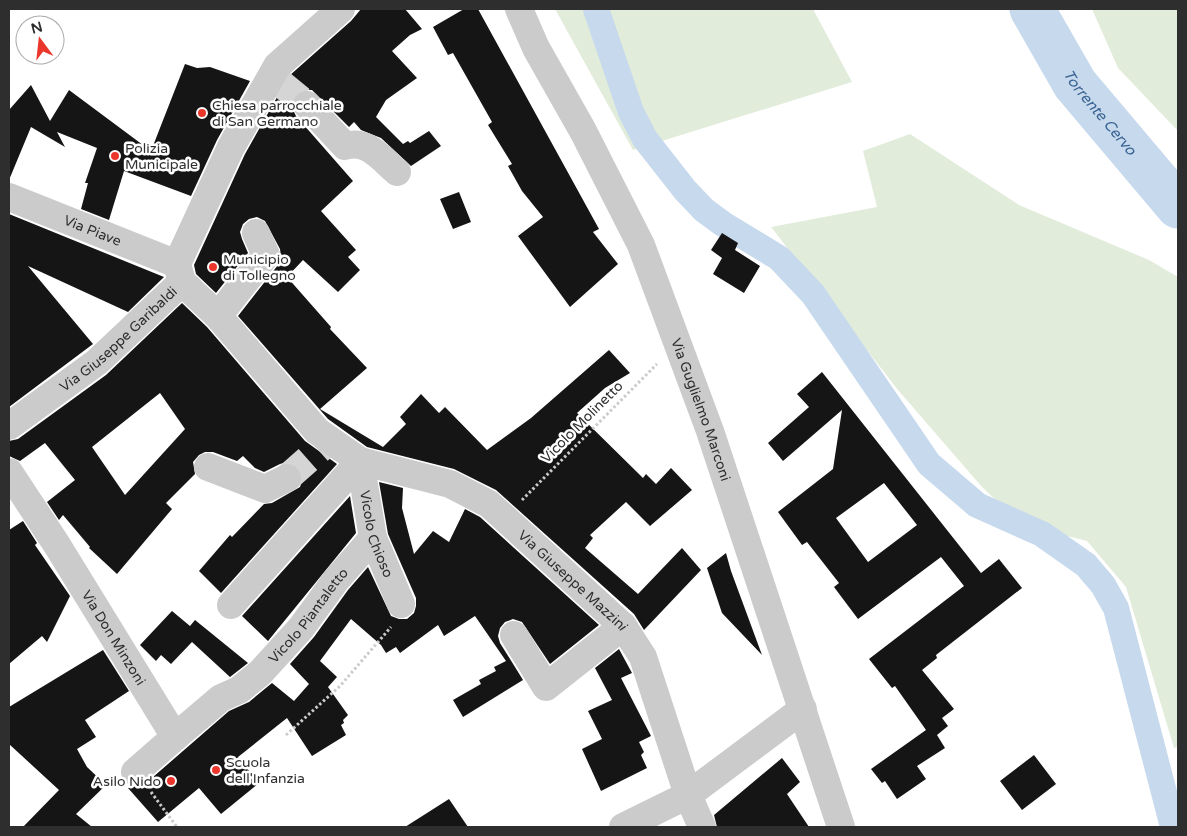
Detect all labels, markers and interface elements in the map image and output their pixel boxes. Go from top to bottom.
north arrow [15,15,65,65]
text: N [29,18,44,38]
water label: Torrente Cervo [1060,66,1141,159]
place label: Chiesa parrocchiale di San Germano [212,97,342,130]
marker: Chiesa parrocchiale di San Germano [196,107,208,119]
place label: Polizia Municipale [125,140,198,173]
marker: Polizia Municipale [109,150,121,162]
street label: Via Piave [61,211,124,249]
place label: Municipio di Tollegno [223,251,296,284]
marker: Municipio di Tollegno [207,261,219,273]
street label: Via Giuseppe Garibaldi [56,283,181,395]
street label: Via Guglielmo Marconi [668,336,734,483]
street label: Vicolo Molinetto [537,377,627,467]
street label: Vicolo Chioso [357,489,397,580]
street label: Via Giuseppe Mazzini [515,526,632,633]
street label: Vicolo Piantaletto [265,564,351,667]
street label: Via Don Minzoni [78,587,150,688]
place label: Scuola dell'Infanzia [226,754,305,787]
marker: Scuola dell'Infanzia [210,764,222,776]
place label: Asilo Nido [93,773,161,790]
marker: Asilo Nido [165,775,177,787]

